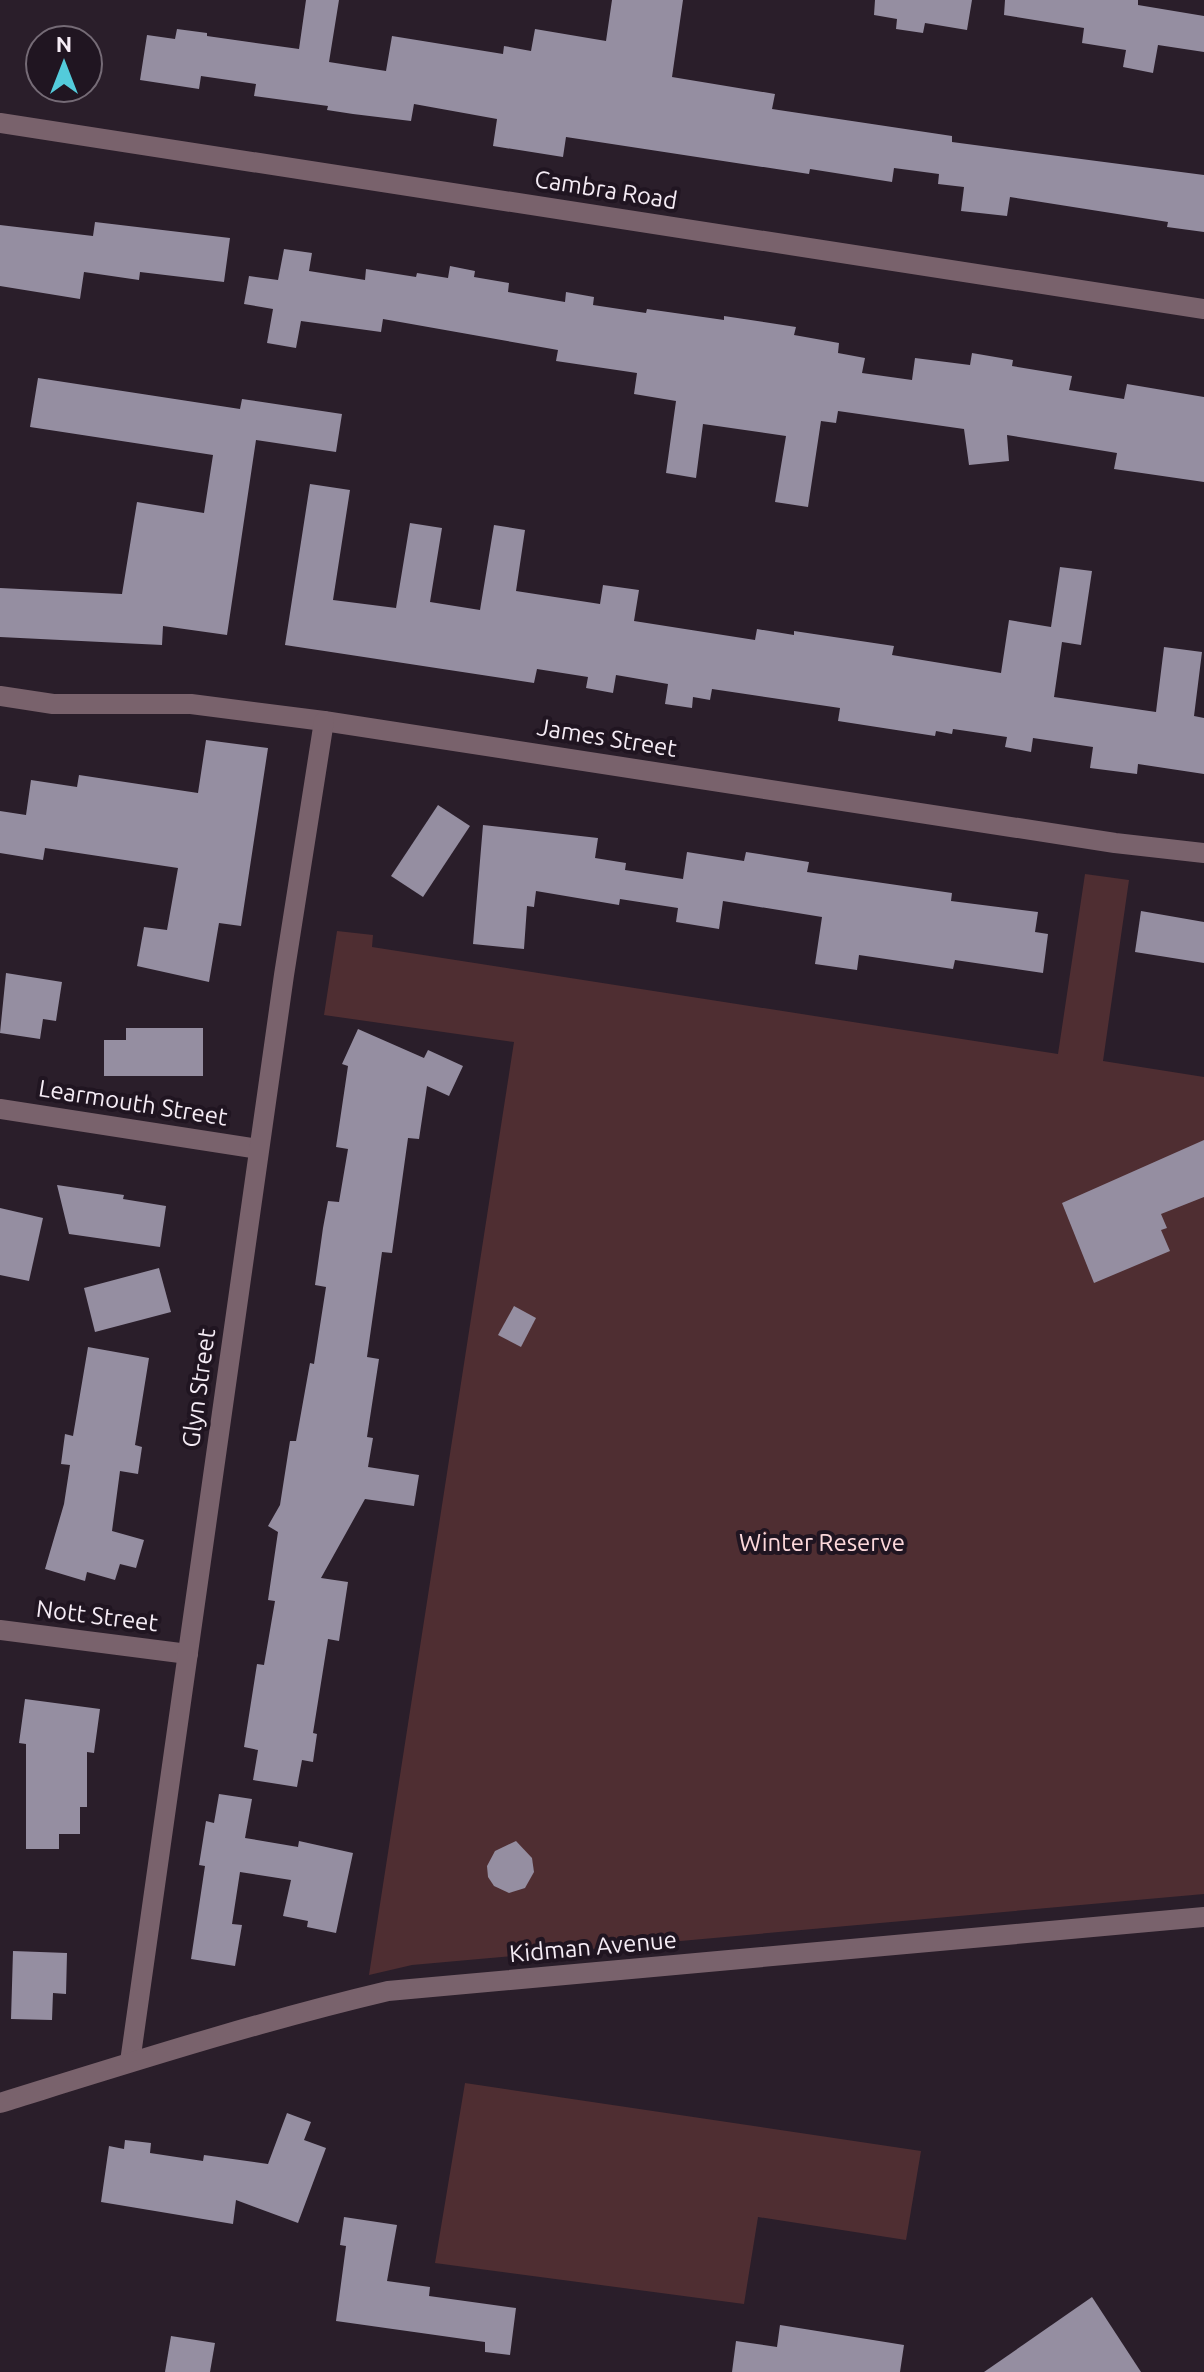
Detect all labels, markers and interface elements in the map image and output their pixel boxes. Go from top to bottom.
north arrow [24,24,104,104]
text: N [56,31,72,56]
street label: Cambra Road [533,165,679,214]
street label: James Street [535,713,679,762]
street label: Learmouth Street [37,1074,230,1131]
street label: Glyn Street [177,1326,220,1449]
park label: Winter Reserve [739,1529,905,1556]
street label: Nott Street [35,1595,160,1636]
street label: Kidman Avenue [508,1926,678,1967]

